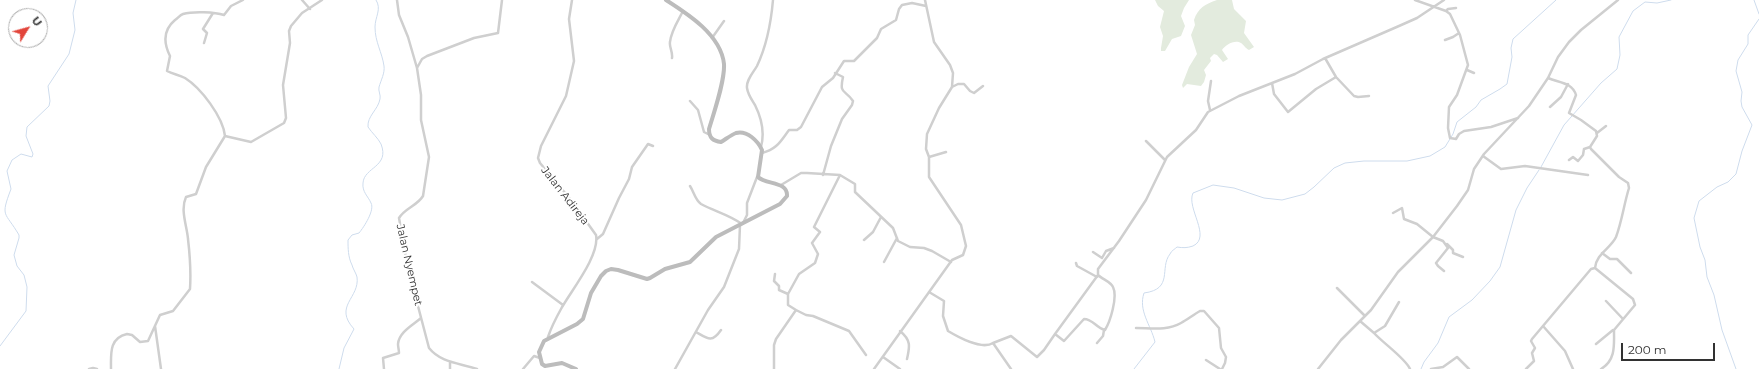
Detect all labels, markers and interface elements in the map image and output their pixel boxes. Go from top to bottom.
north arrow [8,8,48,48]
text: U [29,14,45,29]
street label: Jalan Adireja [538,164,592,228]
street label: Jalan Nyempet [393,223,425,307]
scale bar [1623,335,1717,361]
text: 200 m [1628,342,1667,357]

